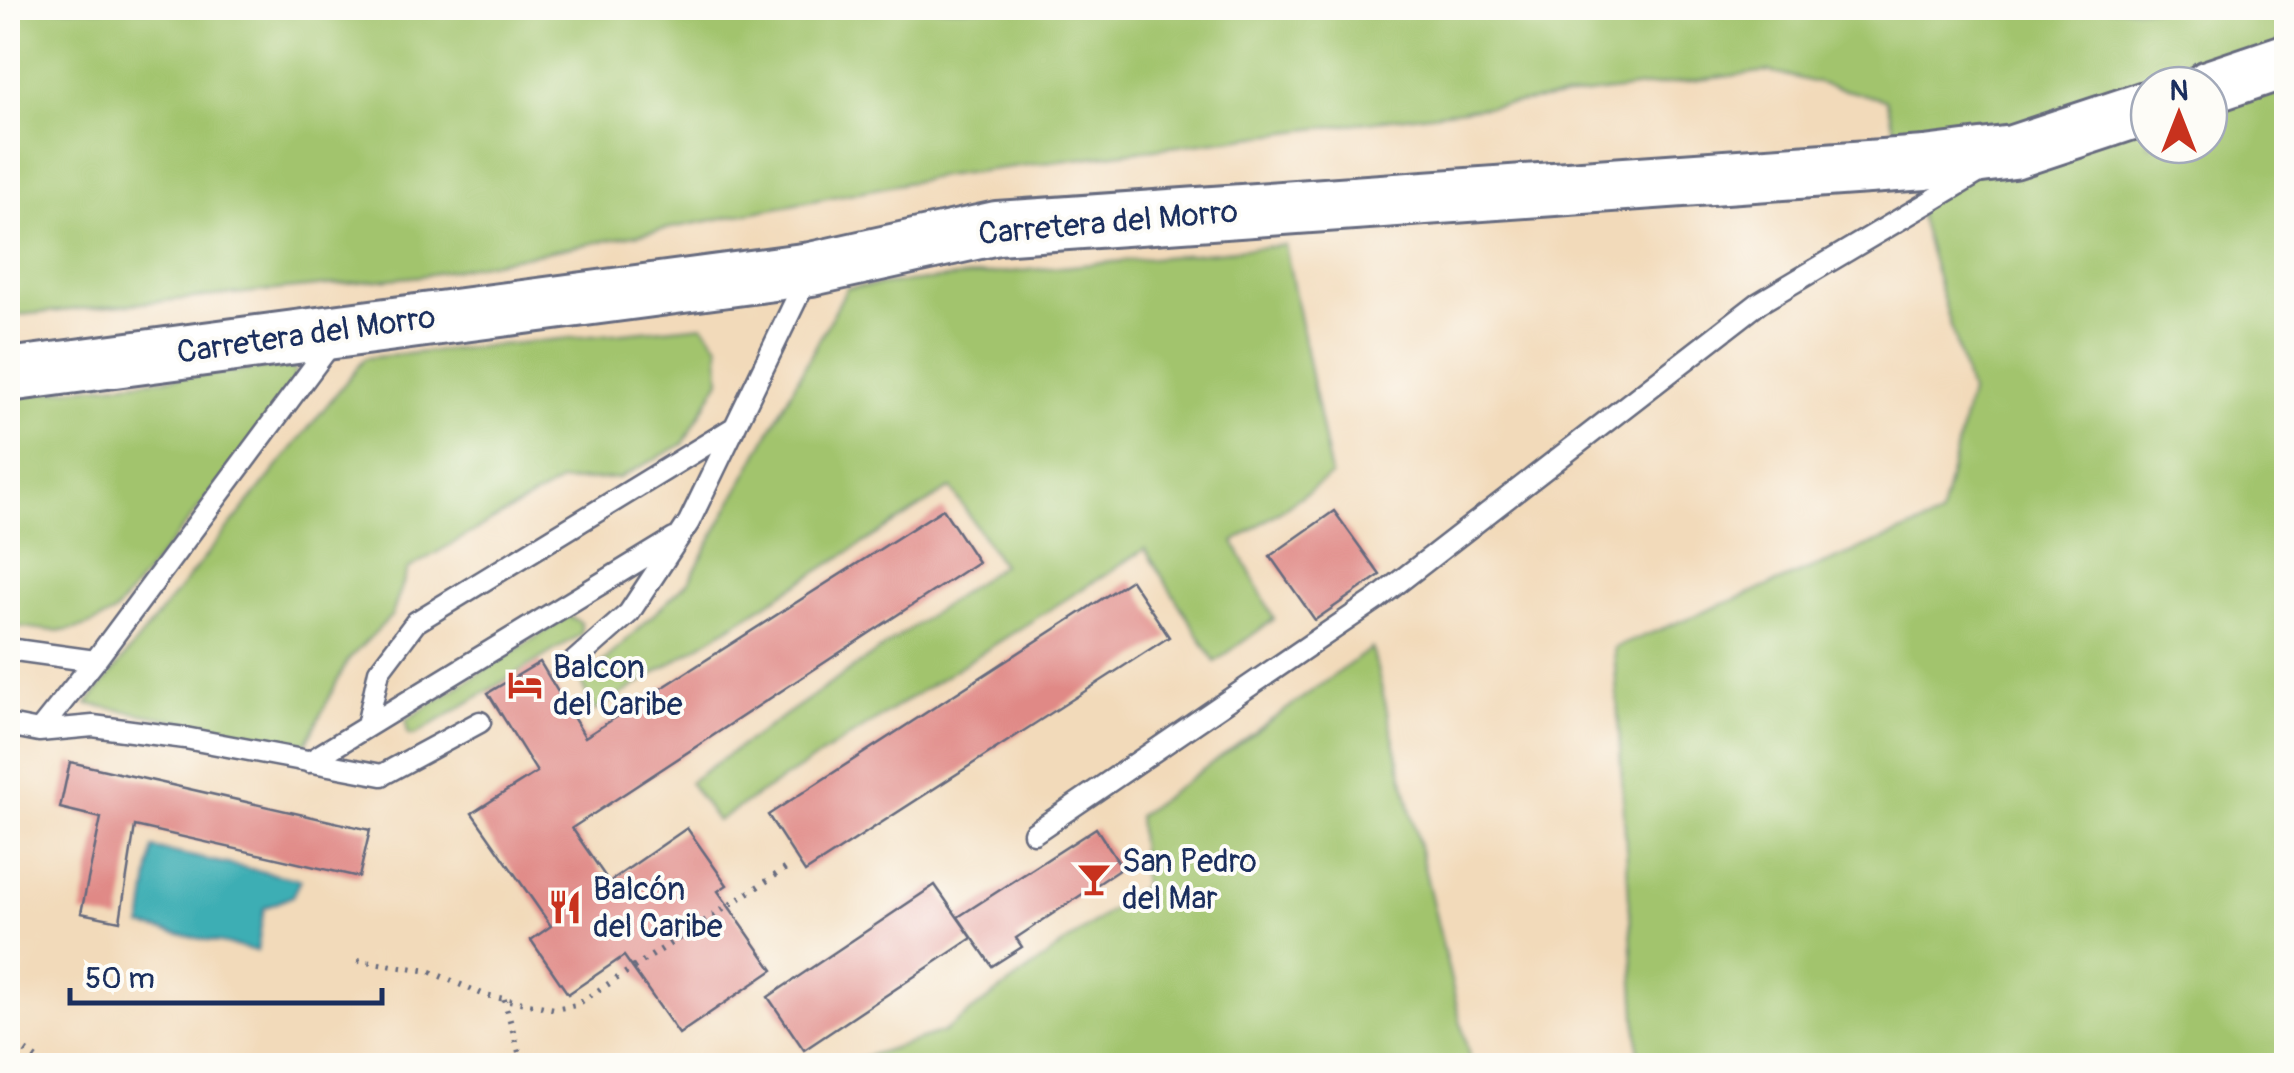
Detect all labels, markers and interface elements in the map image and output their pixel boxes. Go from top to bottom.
north arrow [2129,65,2229,165]
text: N [2170,74,2188,109]
street label: Carretera del Morro [977,192,1240,254]
street label: Carretera del Morro [174,297,438,373]
place label: Balcon del Caribe [553,648,683,725]
hotel icon: Balcon del Caribe [506,666,544,704]
place label: San Pedro del Mar [1122,842,1257,919]
bar icon: San Pedro del Mar [1075,860,1113,898]
place label: Balcón del Caribe [593,870,723,947]
restaurant icon: Balcón del Caribe [546,888,584,926]
scale bar [70,943,382,1005]
text: 50 m [85,960,155,997]

